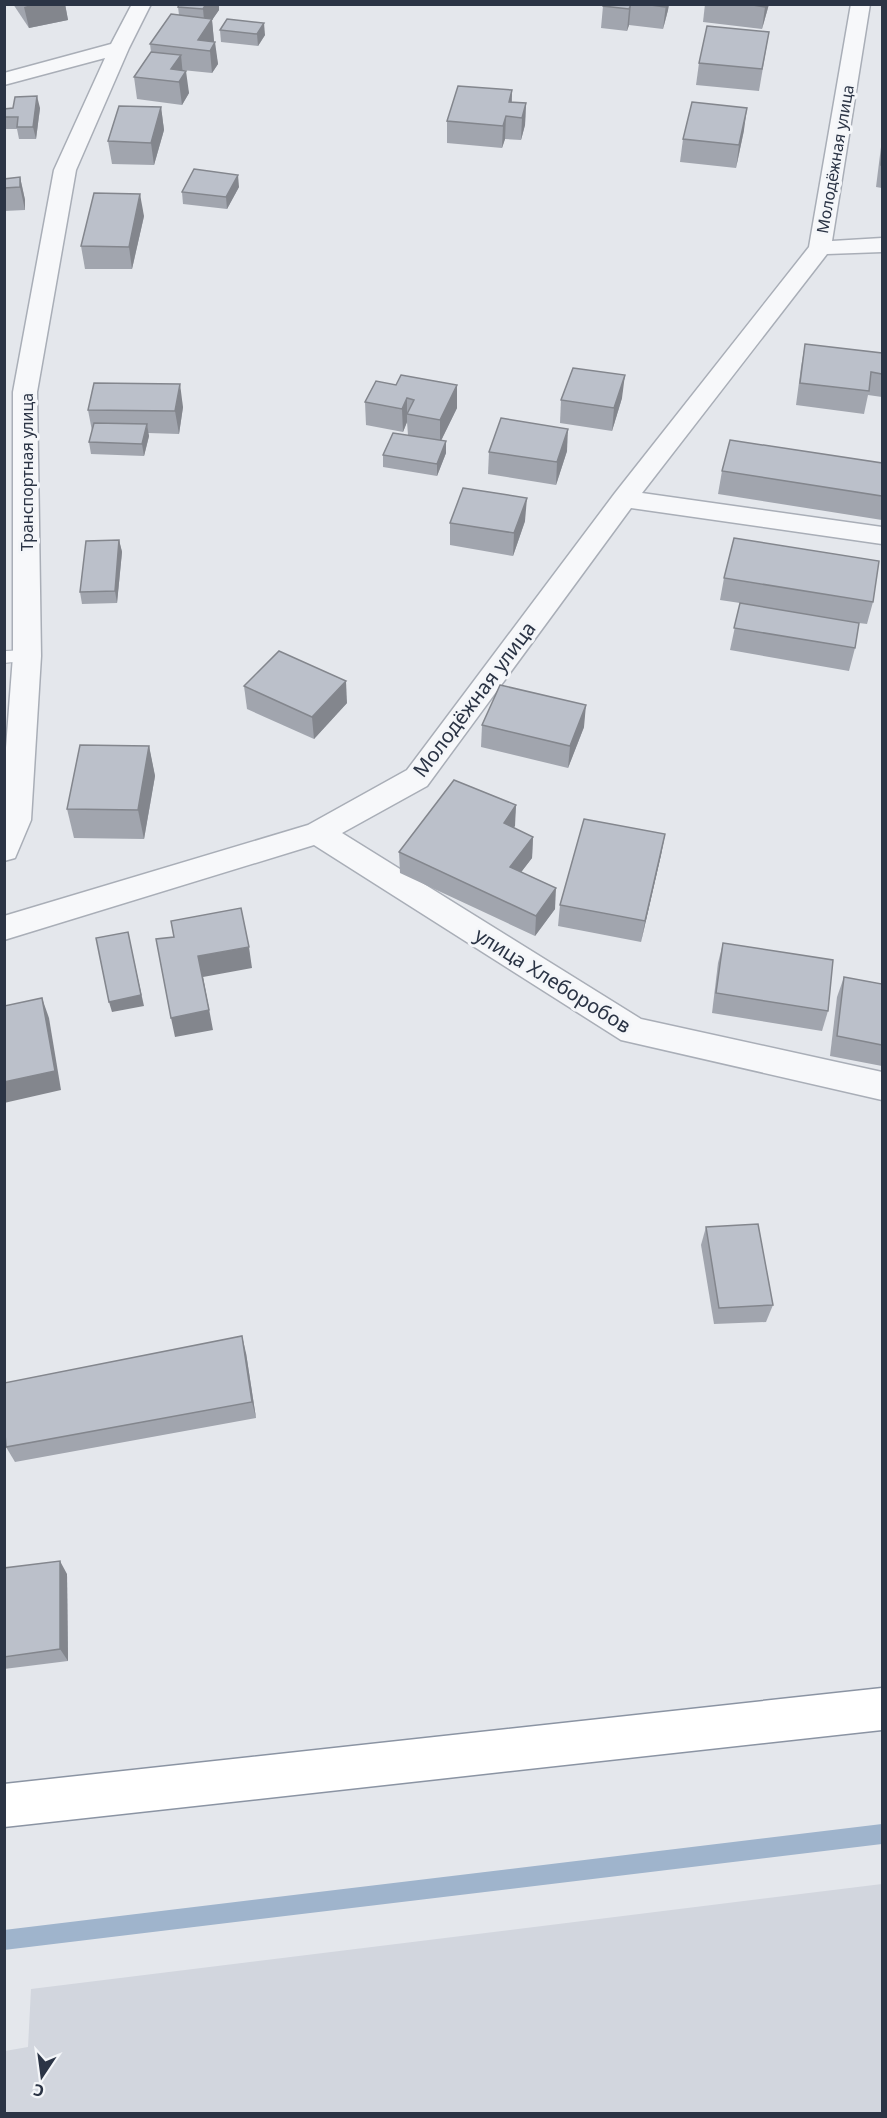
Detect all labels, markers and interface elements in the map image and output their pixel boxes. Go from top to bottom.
street label: Молодёжная улица [811,83,859,235]
street label: Транспортная улица [16,393,38,551]
street label: Молодёжная улица [407,616,541,782]
street label: улица Хлеборобов [470,921,636,1039]
north arrow [12,2046,72,2106]
text: С [31,2079,46,2102]

